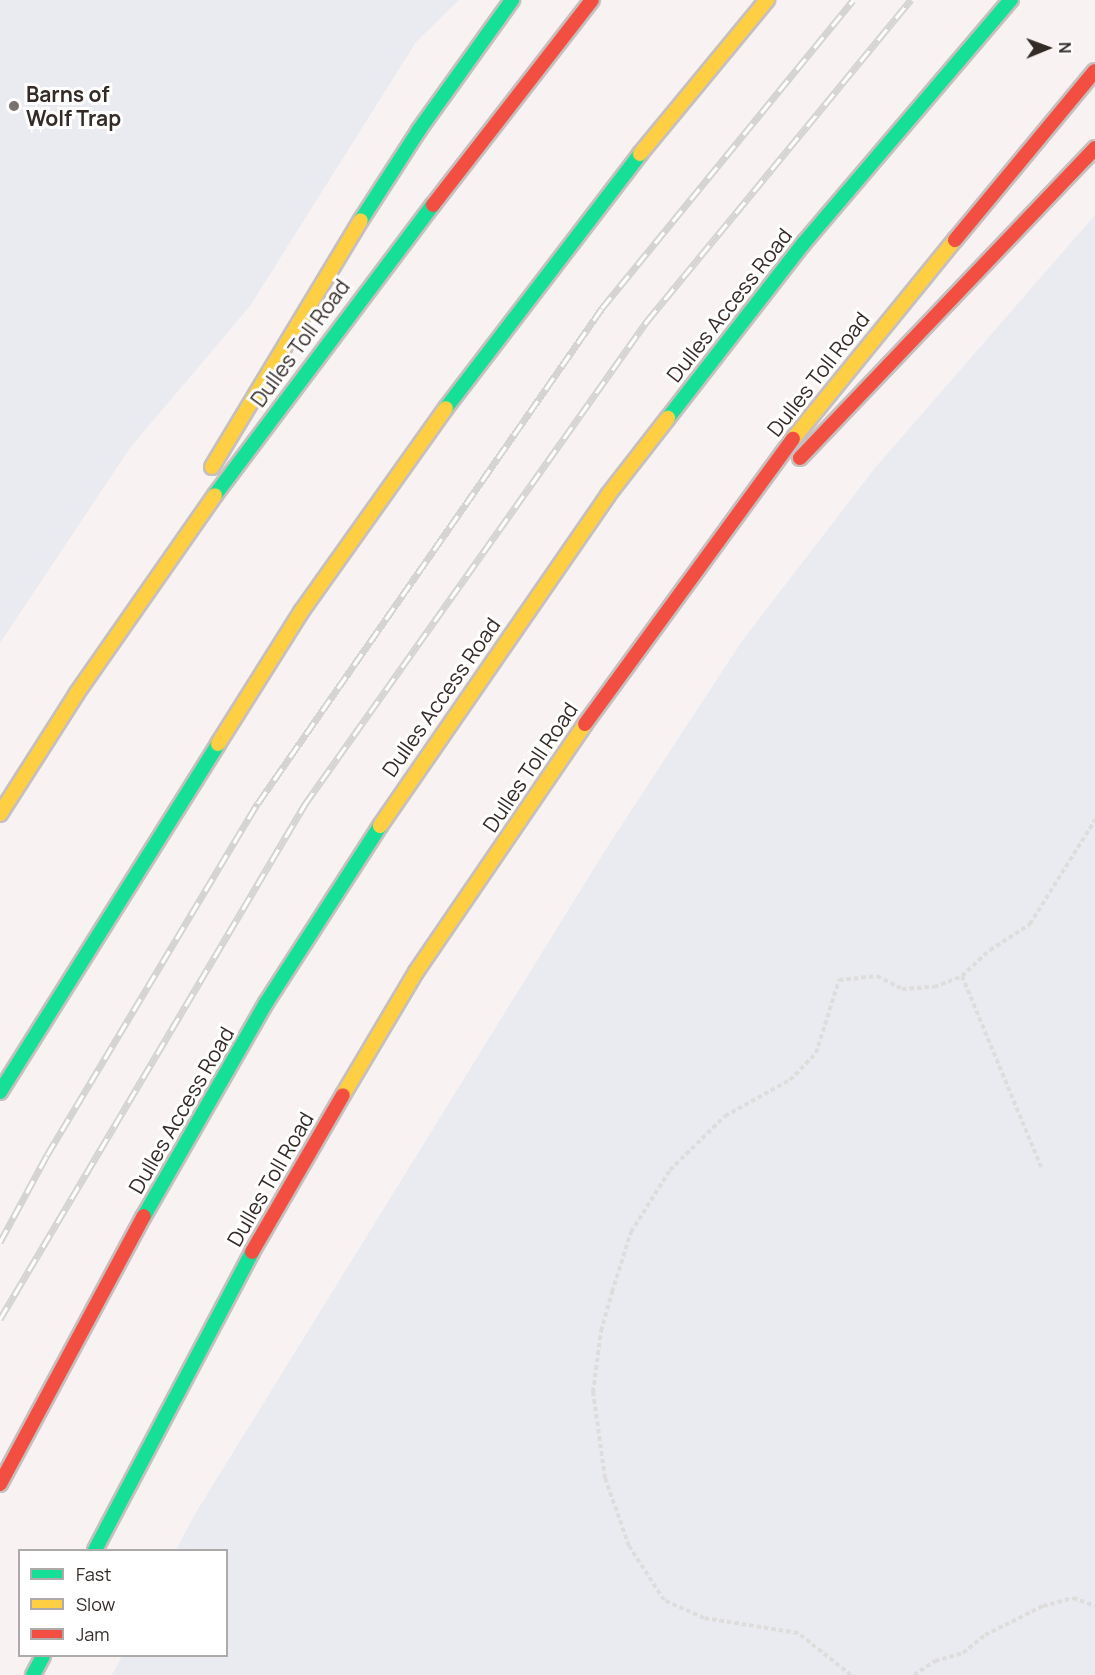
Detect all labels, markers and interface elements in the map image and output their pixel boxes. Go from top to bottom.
north arrow [1017,18,1077,78]
text: N [1054,42,1076,54]
place label: Barns of Wolf Trap [26,81,121,131]
marker: Barns of Wolf Trap [7,99,21,113]
street label: Dulles Access Road [661,223,797,387]
street label: Dulles Toll Road [245,275,355,411]
street label: Dulles Toll Road [762,307,874,441]
street label: Dulles Access Road [377,613,505,781]
street label: Dulles Toll Road [477,697,583,837]
street label: Dulles Access Road [123,1022,239,1198]
street label: Dulles Toll Road [221,1107,319,1251]
legend [18,1549,228,1657]
text: Fast [76,1562,111,1586]
text: Slow [76,1592,115,1616]
text: Jam [76,1622,110,1646]

